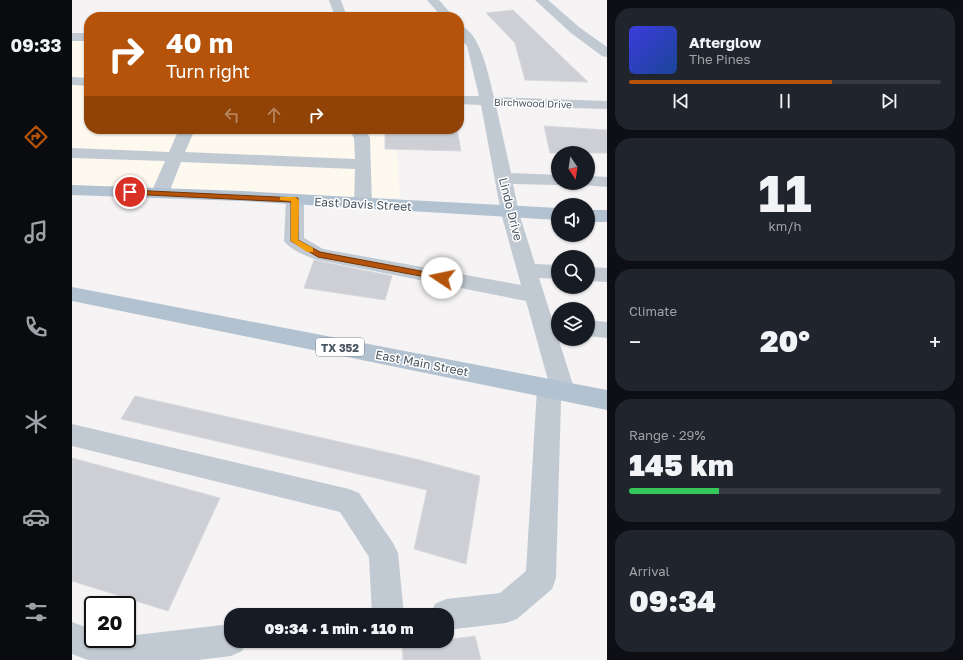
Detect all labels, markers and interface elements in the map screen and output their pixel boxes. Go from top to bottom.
text: 40 m [166,26,233,59]
icon: right [100,28,152,80]
text: Afterglow [689,33,761,51]
text: 09:33 [11,34,61,56]
text: The Pines [689,51,750,67]
text: Turn right [166,60,250,82]
icon: previous [670,90,692,112]
icon: pause [774,90,796,112]
icon: next [878,90,900,112]
street label: Birchwood Drive [494,96,572,110]
icon: left [221,104,243,126]
icon: ahead [263,104,285,126]
icon: right [305,104,327,126]
icon: directions [22,123,50,151]
north arrow [551,146,595,190]
map controls [551,146,595,346]
text: 11 [758,161,812,223]
pin [113,175,147,209]
street label: Lindo Drive [496,176,526,242]
icon: arrive [119,181,141,203]
street label: East Davis Street [314,194,412,214]
button: sound [551,198,595,242]
icon: music [22,218,50,246]
text: km/h [768,218,802,234]
button: search [551,250,595,294]
position arrow [421,257,463,299]
button: layers [551,302,595,346]
text: Climate [629,303,677,319]
icon: phone [22,313,50,341]
text: 20° [760,323,810,359]
text: − [629,328,641,355]
text: + [929,328,941,355]
road number: TX 352 [316,338,364,356]
street label: East Main Street [374,347,470,379]
icon: climate [22,408,50,436]
text: Range · 29% [629,427,705,443]
text: 145 km [629,447,734,483]
icon: car [22,503,50,531]
text: Arrival [629,563,670,579]
text: 09:34 [629,583,716,619]
speed limit sign: 20 [84,596,136,648]
icon: filters [22,598,50,626]
text: 09:34 · 1 min · 110 m [264,619,414,637]

